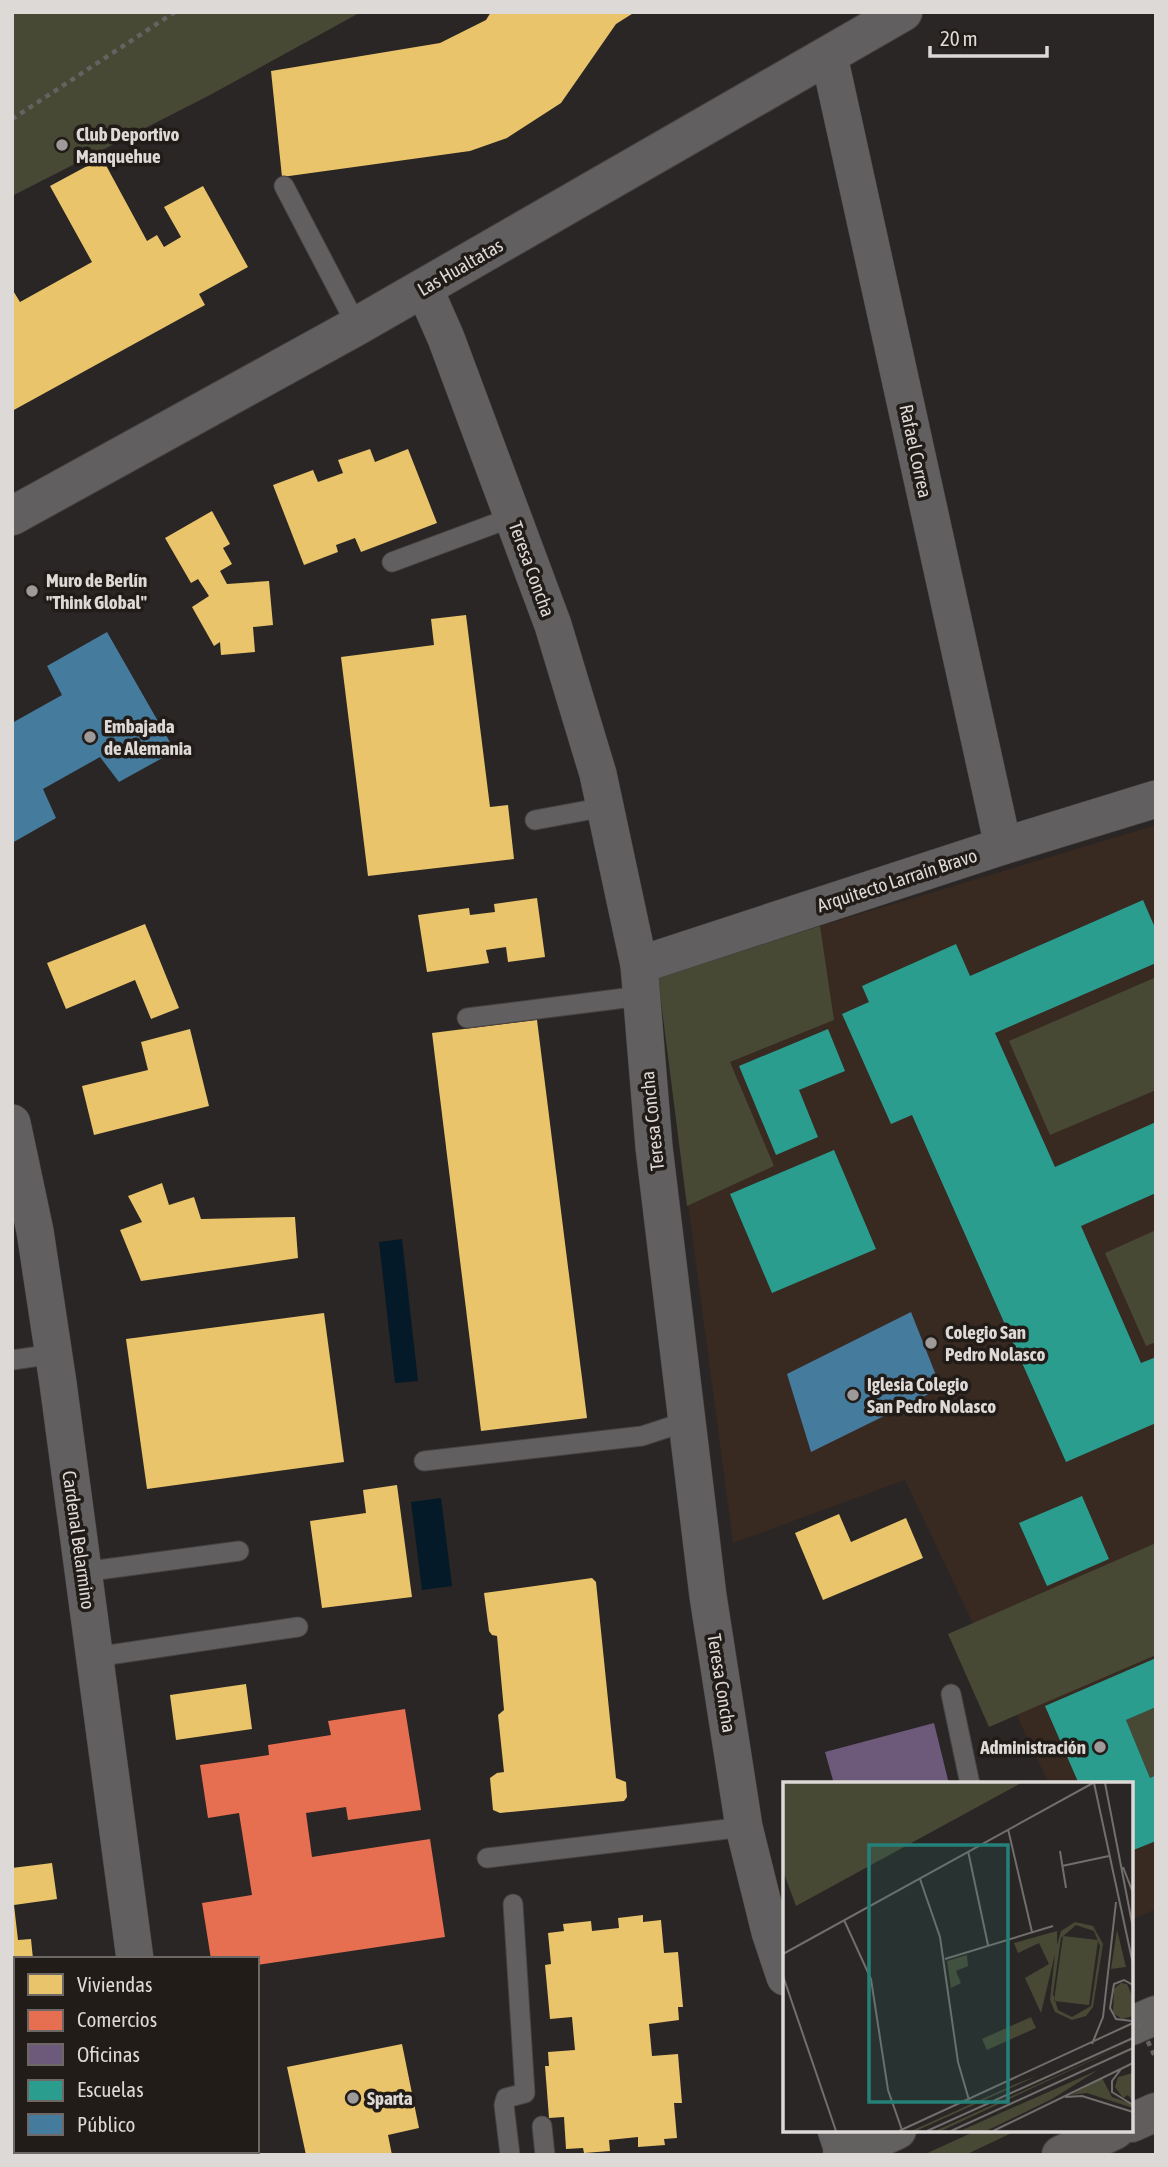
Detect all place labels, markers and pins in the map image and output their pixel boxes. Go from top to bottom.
place label: Club Deportivo Manquehue [76,123,179,167]
marker: Club Deportivo Manquehue [54,137,70,153]
place label: Muro de Berlín "Think Global" [46,569,147,613]
marker: Muro de Berlín "Think Global" [24,583,40,599]
place label: Embajada de Alemania [104,715,192,759]
marker: Embajada de Alemania [82,729,98,745]
place label: Colegio San Pedro Nolasco [945,1321,1046,1365]
marker: Colegio San Pedro Nolasco [923,1335,939,1351]
place label: Iglesia Colegio San Pedro Nolasco [867,1373,996,1417]
marker: Iglesia Colegio San Pedro Nolasco [845,1387,861,1403]
place label: Administración [979,1736,1086,1758]
marker: Administración [1092,1739,1108,1755]
place label: Sparta [367,2087,413,2109]
marker: Sparta [345,2090,361,2106]

